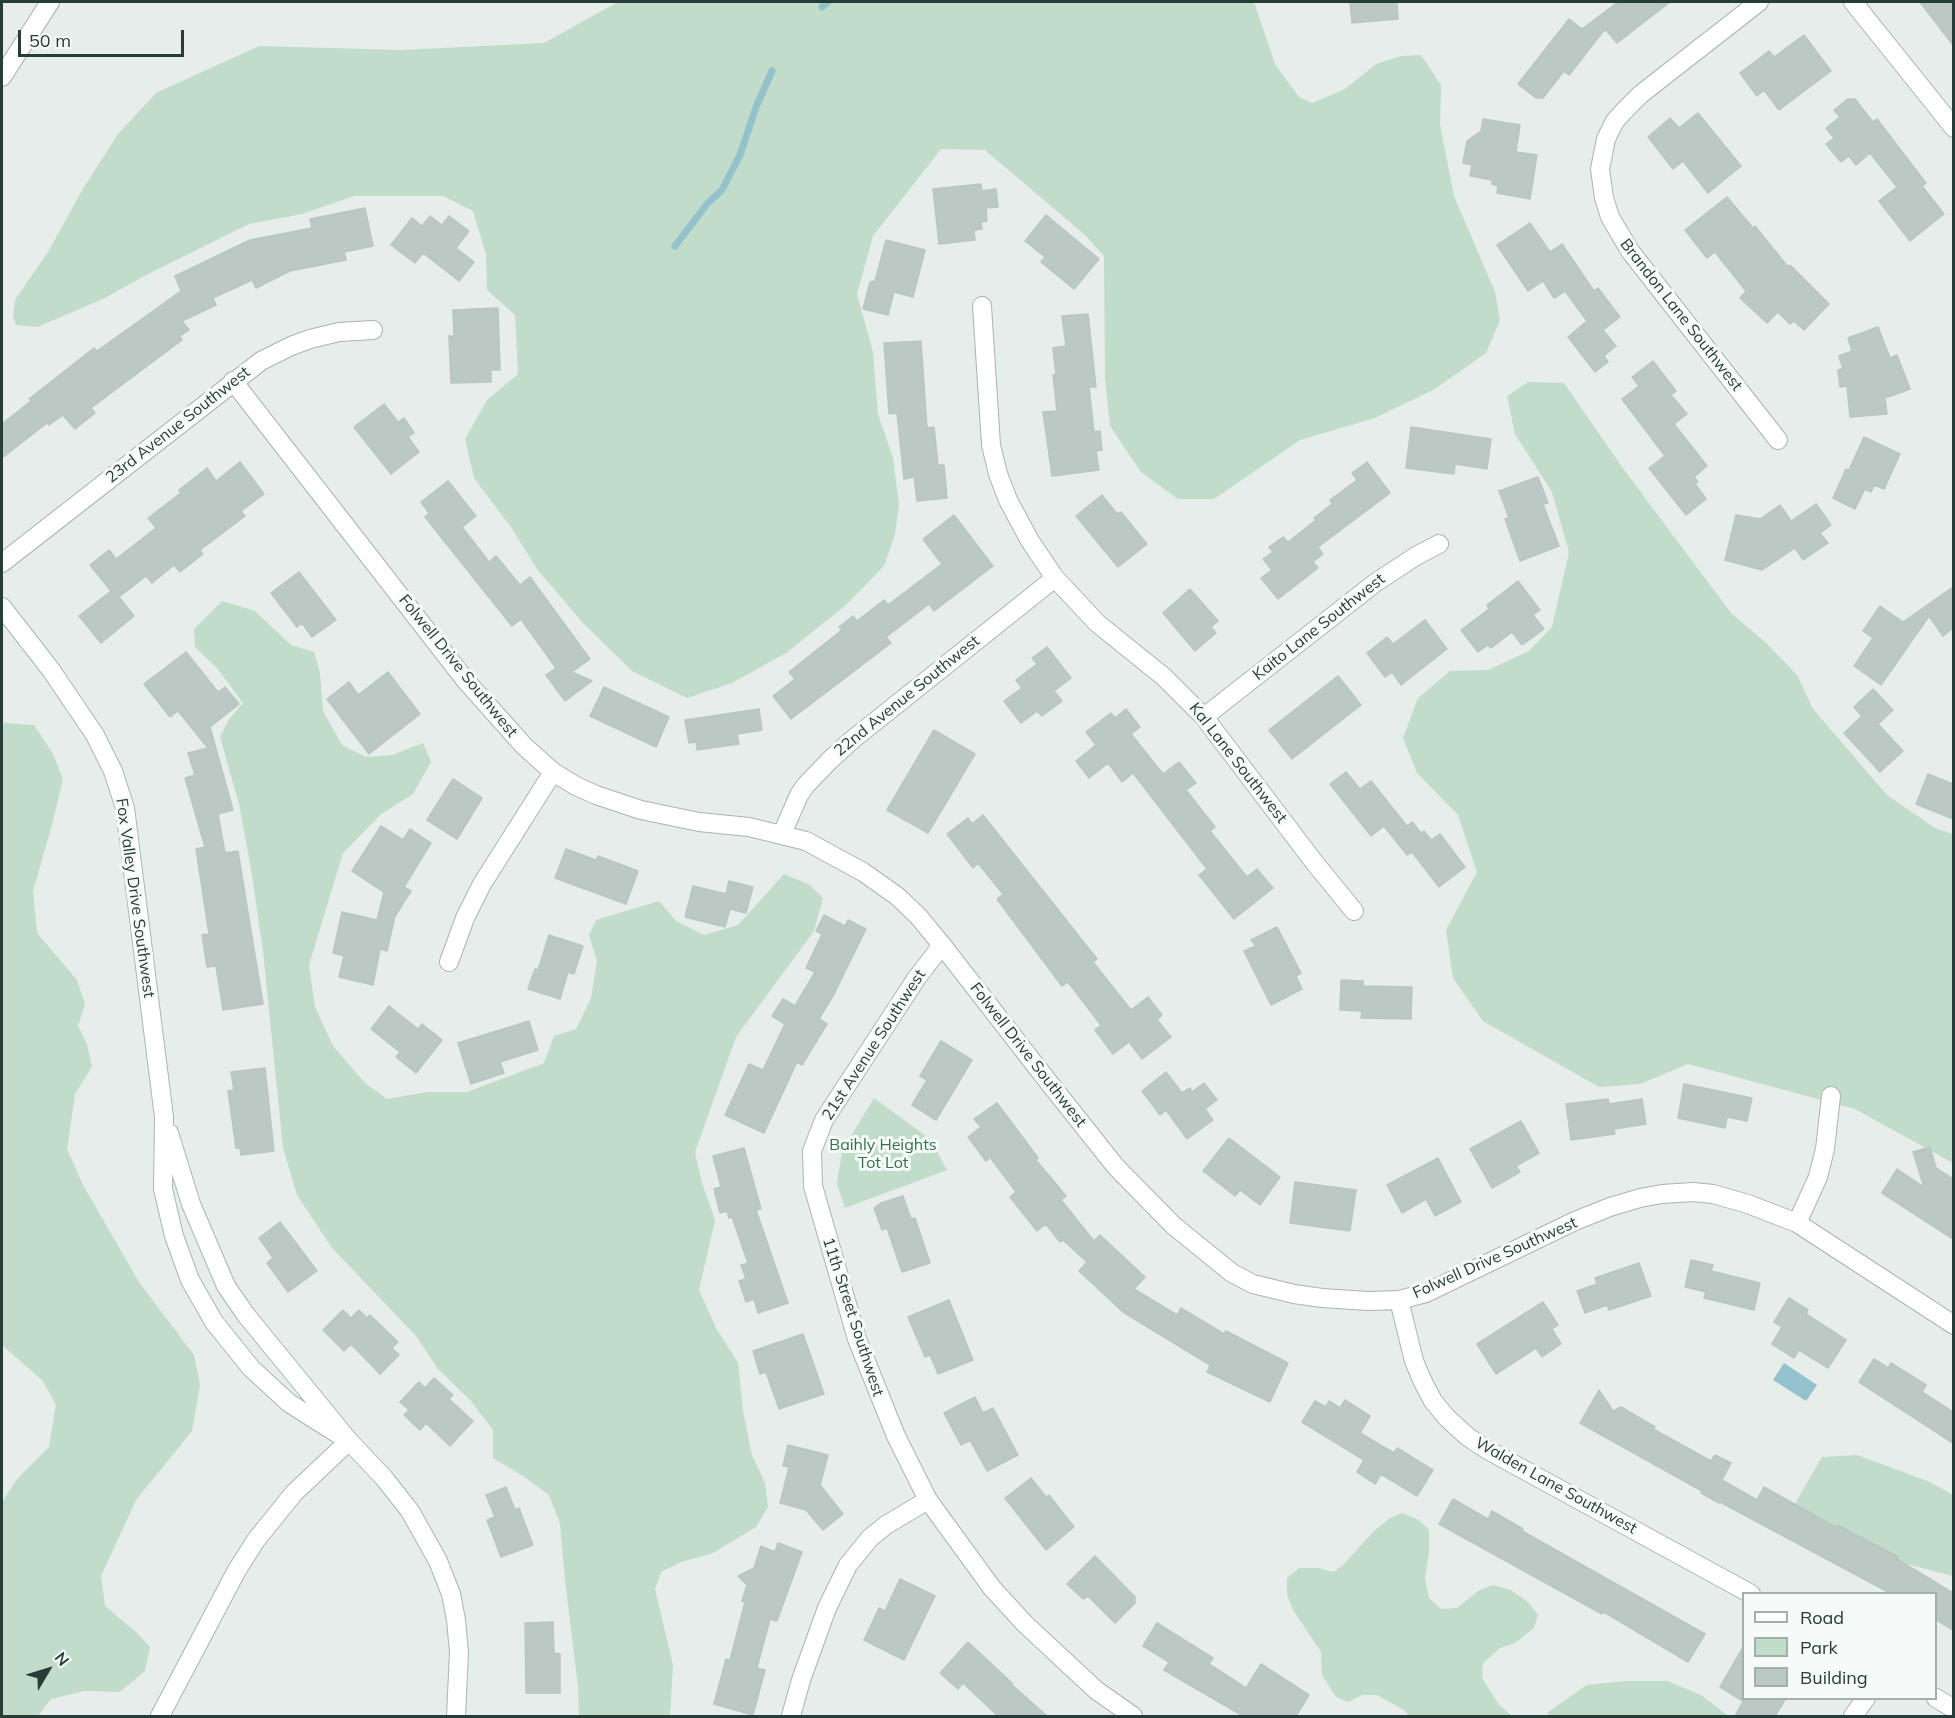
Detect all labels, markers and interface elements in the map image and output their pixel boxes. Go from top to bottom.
scale bar [21,18,188,56]
text: 50 m [29,29,71,52]
street label: Brandon Lane Southwest [1616,235,1746,395]
street label: 23rd Avenue Southwest [102,363,254,487]
street label: Kaito Lane Southwest [1249,570,1389,684]
street label: Folwell Drive Southwest [395,591,521,741]
street label: 22nd Avenue Southwest [830,631,984,761]
street label: Kal Lane Southwest [1185,699,1291,827]
street label: Fox Valley Drive Southwest [111,797,159,999]
street label: 21st Avenue Southwest [818,966,930,1124]
street label: Folwell Drive Southwest [966,979,1090,1131]
park label: Baihly Heights Tot Lot [829,1135,937,1173]
street label: Folwell Drive Southwest [1410,1213,1580,1303]
street label: 11th Street Southwest [818,1235,888,1399]
street label: Walden Lane Southwest [1472,1434,1640,1538]
legend [1742,1592,1937,1700]
text: Road [1800,1606,1844,1629]
text: Park [1800,1636,1838,1659]
north arrow [18,1640,78,1700]
text: N [51,1648,74,1670]
text: Building [1800,1666,1868,1689]

